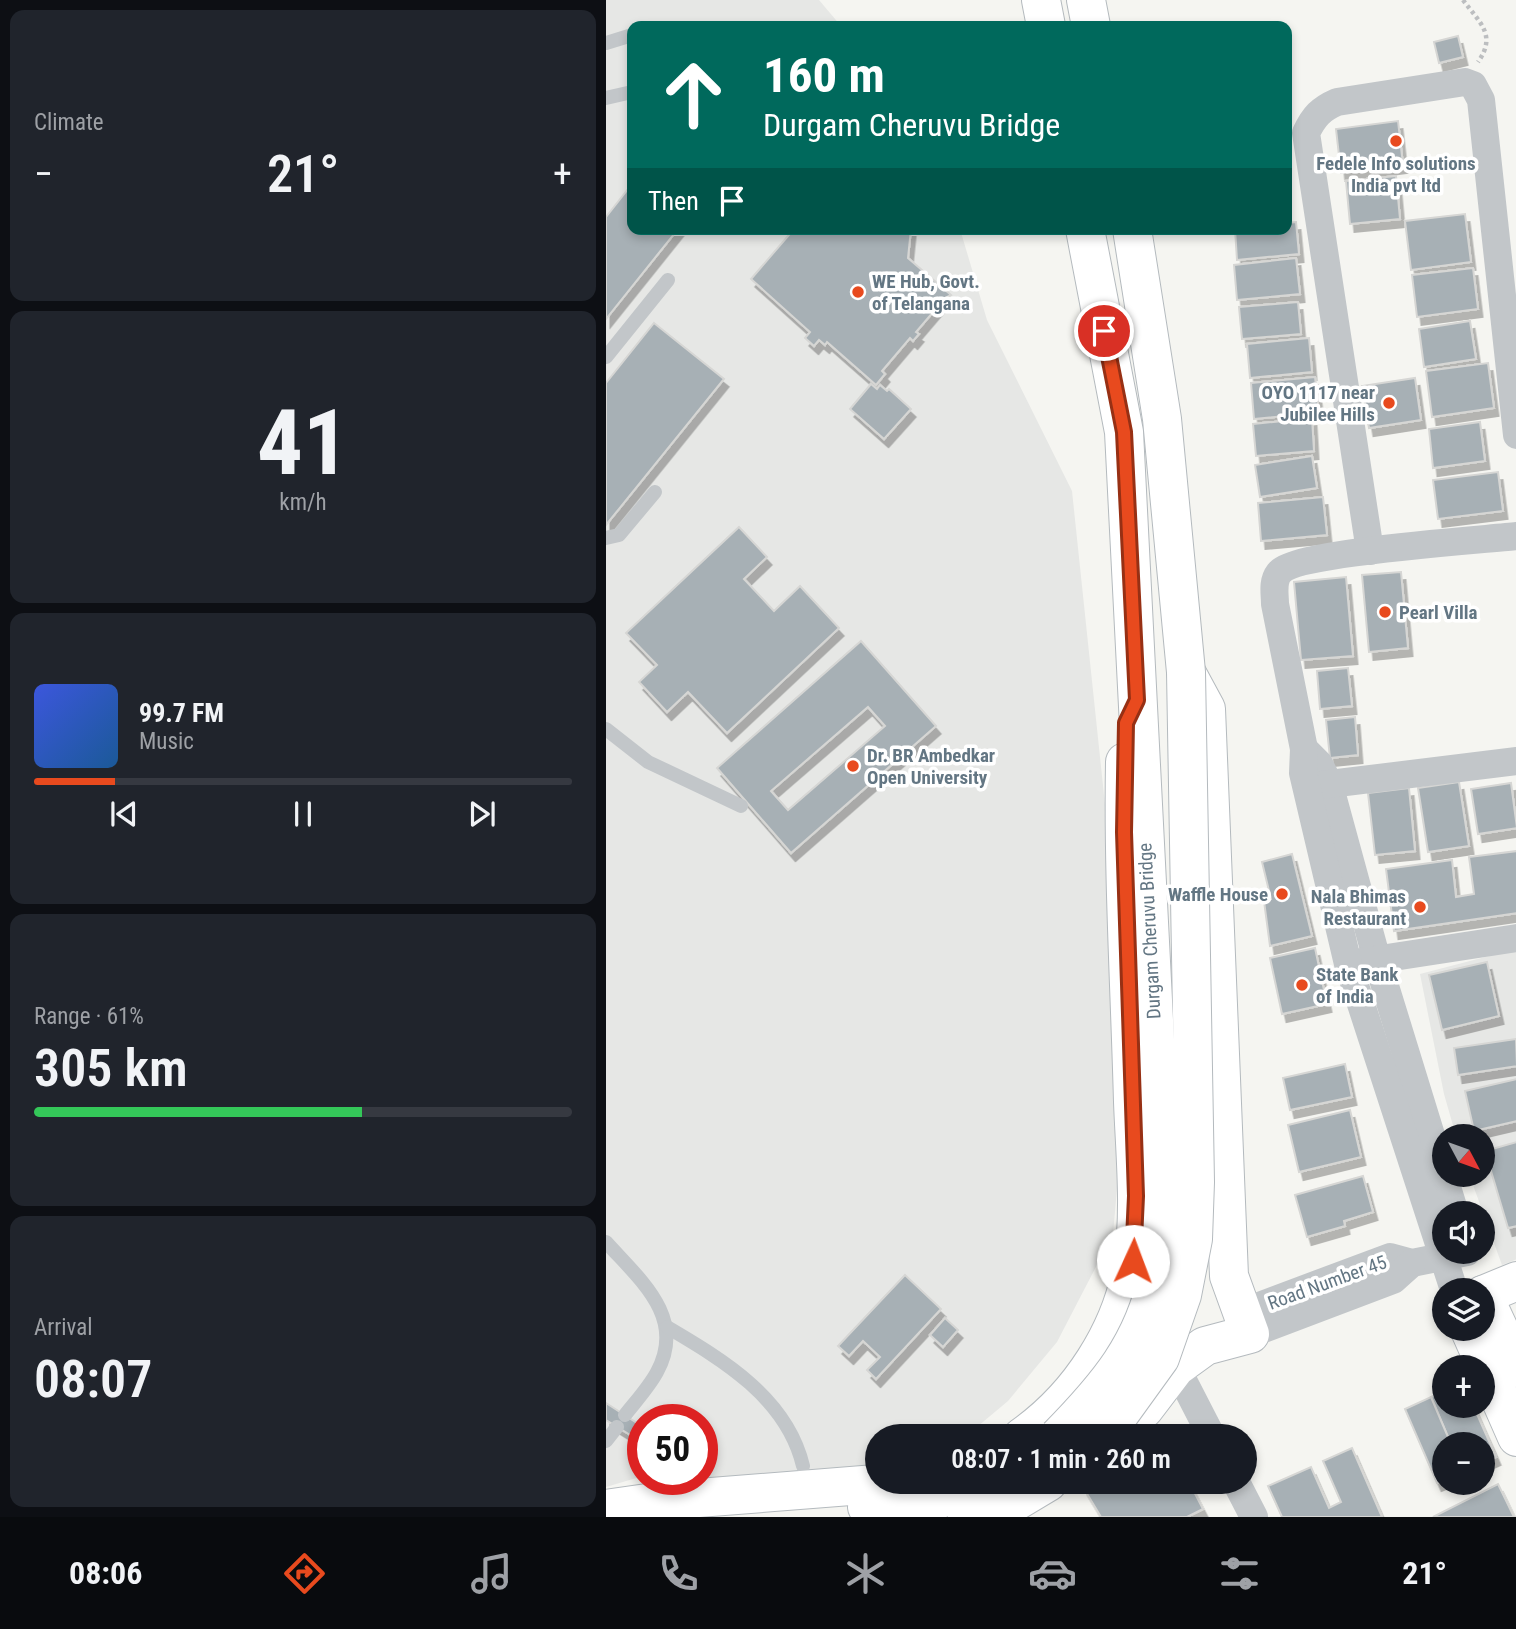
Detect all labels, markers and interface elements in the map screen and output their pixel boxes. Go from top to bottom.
text: 160 m [763,47,885,104]
icon: ahead [648,49,739,140]
text: Durgam Cheruvu Bridge [763,106,1060,144]
text: Climate [34,109,104,136]
marker: Fedele Info solutions India pvt ltd [1388,133,1404,149]
text: 21° [267,144,339,205]
text: − [34,152,53,196]
text: + [553,152,572,196]
place label: Fedele Info solutions India pvt ltd [1316,152,1476,197]
icon: arrive [713,182,751,220]
text: Then [648,186,699,216]
place label: WE Hub, Govt. of Telangana [872,270,980,315]
marker: WE Hub, Govt. of Telangana [850,284,866,300]
pin [1074,301,1134,361]
icon: arrive [1085,312,1123,350]
place label: OYO 1117 near Jubilee Hills [1262,381,1375,426]
text: 41 [257,390,349,496]
marker: OYO 1117 near Jubilee Hills [1381,395,1397,411]
text: km/h [279,489,327,516]
place label: Pearl Villa [1399,601,1478,624]
marker: Pearl Villa [1377,604,1393,620]
text: 99.7 FM [139,698,224,728]
text: Music [139,728,194,755]
place label: Dr. BR Ambedkar Open University [867,744,995,789]
marker: Dr. BR Ambedkar Open University [845,758,861,774]
icon: previous [105,795,143,833]
icon: pause [284,795,322,833]
icon: next [463,795,501,833]
street label: Durgam Cheruvu Bridge [1133,842,1166,1020]
place label: Waffle House [1168,883,1268,906]
place label: Nala Bhimas Restaurant [1311,885,1406,930]
marker: Waffle House [1274,886,1290,902]
marker: Nala Bhimas Restaurant [1412,899,1428,915]
place label: State Bank of India [1316,963,1399,1008]
marker: State Bank of India [1294,977,1310,993]
text: Range · 61% [34,1003,144,1030]
text: 305 km [34,1038,188,1099]
north arrow [1432,1124,1495,1186]
map controls [1432,1124,1495,1495]
button: sound [1432,1201,1495,1264]
position arrow [1096,1224,1170,1298]
street label: Road Number 45 [1265,1250,1390,1315]
button: layers [1432,1278,1495,1341]
text: Arrival [34,1314,93,1341]
text: 08:07 [34,1349,152,1410]
button: + [1432,1355,1495,1418]
speed limit sign: 50 [627,1404,718,1495]
button: − [1432,1432,1495,1495]
text: 08:07 · 1 min · 260 m [951,1444,1171,1474]
icon: directions [280,1549,329,1598]
icon: music [467,1549,516,1598]
icon: phone [654,1549,703,1598]
icon: climate [841,1549,890,1598]
icon: car [1028,1549,1077,1598]
icon: filters [1215,1549,1264,1598]
text: 08:06 [69,1554,142,1592]
text: 21° [1402,1554,1447,1592]

